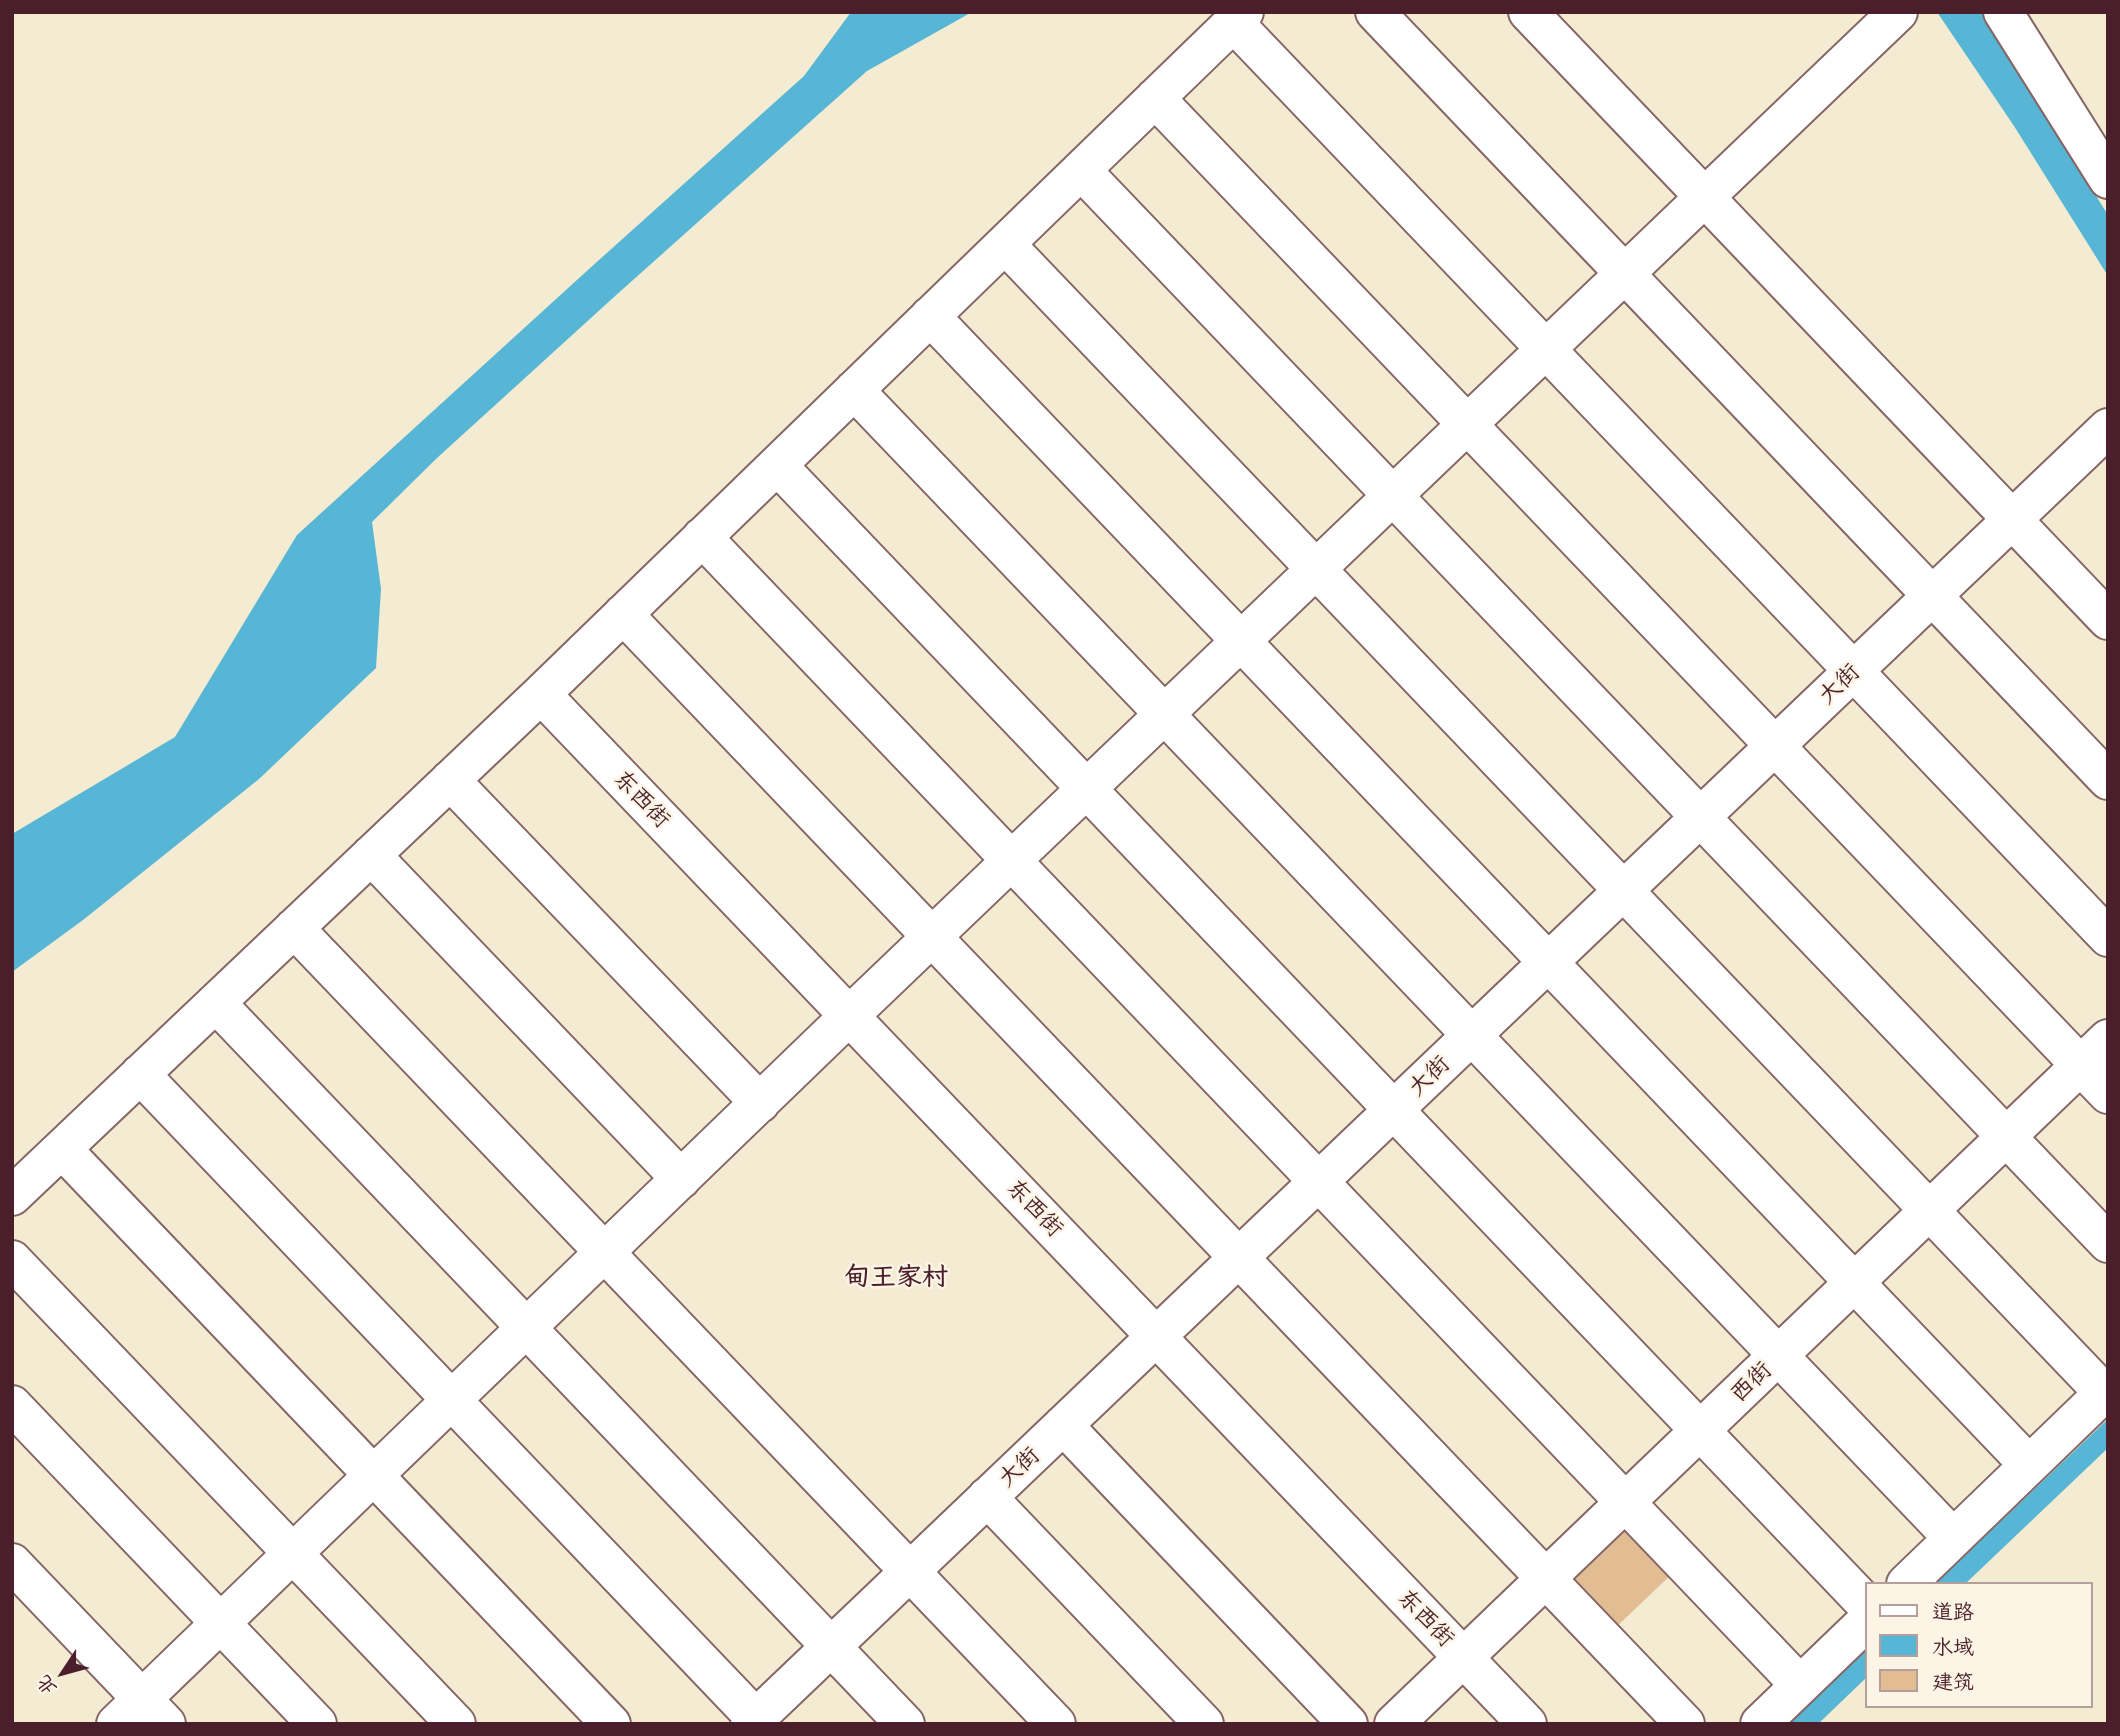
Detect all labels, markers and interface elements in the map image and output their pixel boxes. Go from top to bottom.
street label: 大街 [1813,658,1865,710]
street label: 东西街 [608,765,676,833]
street label: 大街 [1403,1050,1455,1102]
street label: 东西街 [1001,1174,1069,1242]
district label: 甸王家村 [844,1261,948,1293]
street label: 西街 [1725,1356,1777,1408]
street label: 大街 [993,1441,1045,1493]
legend [1864,1582,2092,1708]
street label: 东西街 [1392,1584,1460,1652]
text: 道路 [1932,1597,1974,1624]
text: 水域 [1932,1632,1974,1659]
north arrow [28,1638,98,1708]
text: 建筑 [1932,1667,1974,1694]
text: 北 [30,1671,61,1701]

